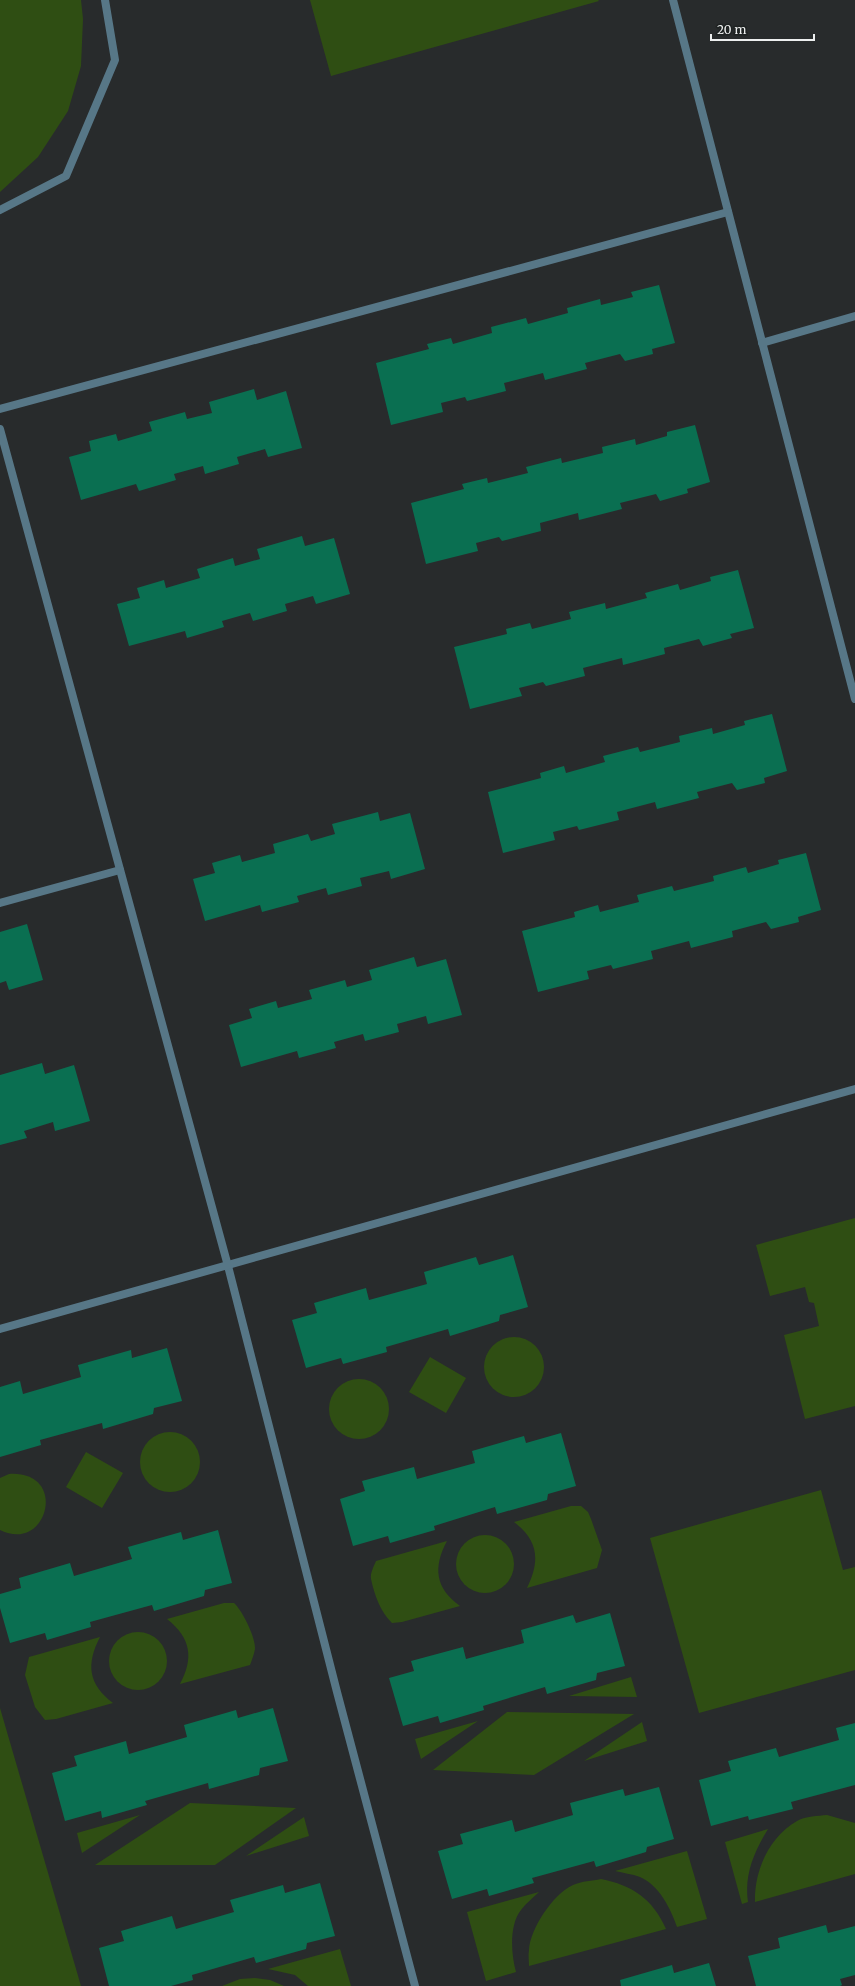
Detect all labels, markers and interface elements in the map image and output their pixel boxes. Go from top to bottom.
scale bar [711,16,814,42]
text: 20 m [717,22,746,37]

